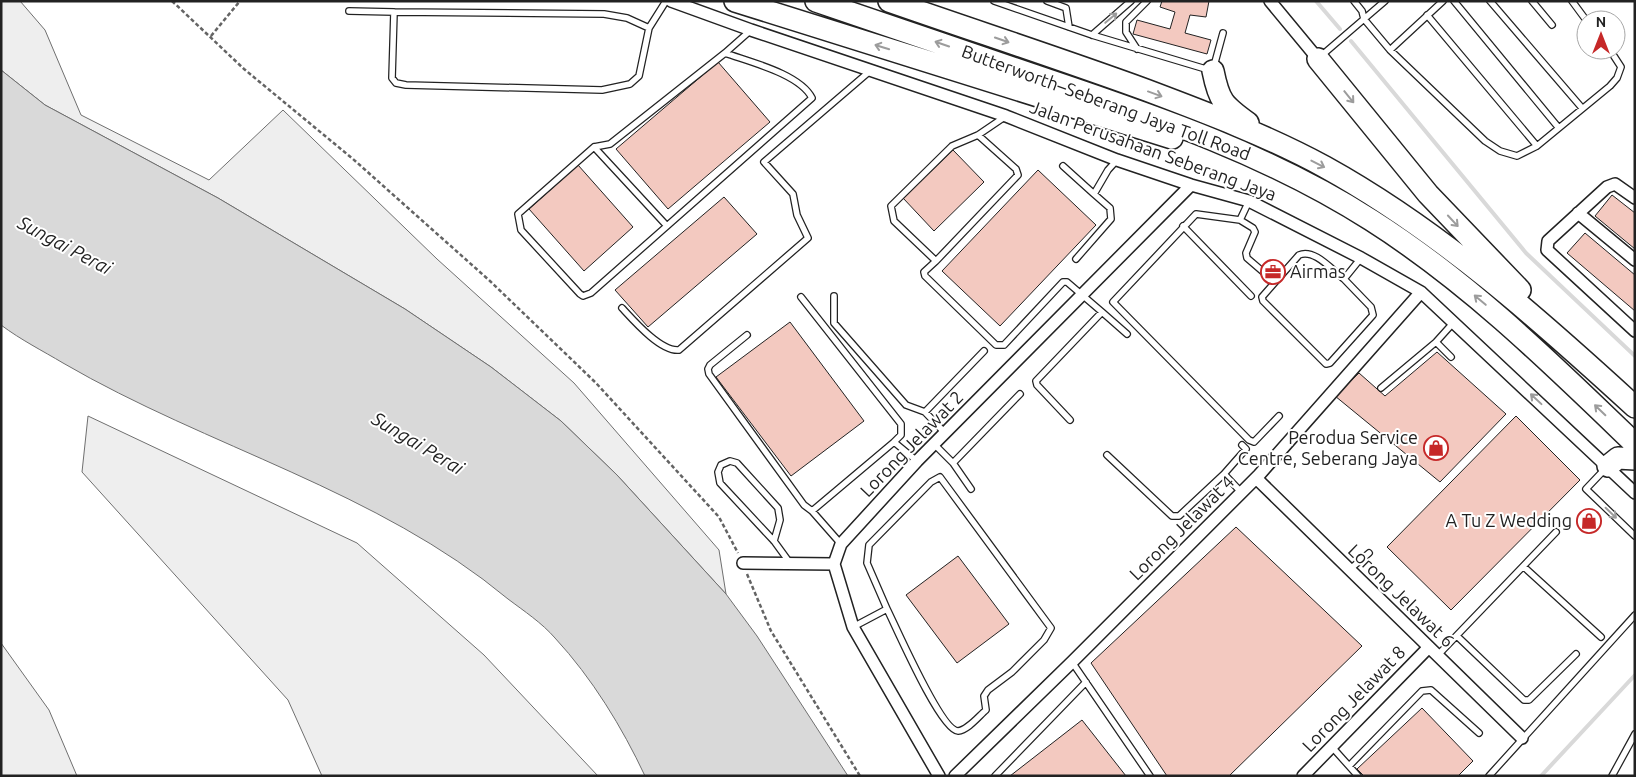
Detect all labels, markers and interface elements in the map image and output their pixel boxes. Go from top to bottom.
north arrow [1576,10,1626,60]
one-way arrow [1105,12,1118,24]
text: N [1596,14,1606,30]
one-way arrow [994,35,1010,45]
one-way arrow [935,39,950,48]
street label: Butterworth–Seberang Jaya Toll Road [959,40,1254,164]
one-way arrow [875,42,891,51]
one-way arrow [1147,90,1162,99]
one-way arrow [1343,90,1354,103]
street label: Jalan Perusahaan Seberang Jaya [1027,96,1279,204]
one-way arrow [1310,160,1325,169]
water label: Sungai Perai [13,211,117,279]
one-way arrow [1447,215,1459,227]
office icon: Airmas [1260,259,1286,285]
place label: Airmas [1290,261,1346,281]
one-way arrow [1474,295,1487,306]
street label: Lorong Jelawat 2 [856,386,967,500]
one-way arrow [1530,393,1542,405]
one-way arrow [1593,404,1606,416]
water label: Sungai Perai [367,407,469,480]
place label: Perodua Service Centre, Seberang Jaya [1238,427,1418,468]
shop icon: Perodua Service Centre, Seberang Jaya [1423,435,1449,461]
street label: Lorong Jelawat 4 [1125,471,1238,584]
one-way arrow [1604,507,1617,519]
shop icon: A Tu Z Wedding [1576,508,1602,534]
place label: A Tu Z Wedding [1446,510,1572,530]
street label: Lorong Jelawat 6 [1345,540,1459,651]
street label: Lorong Jelawat 8 [1298,641,1409,755]

